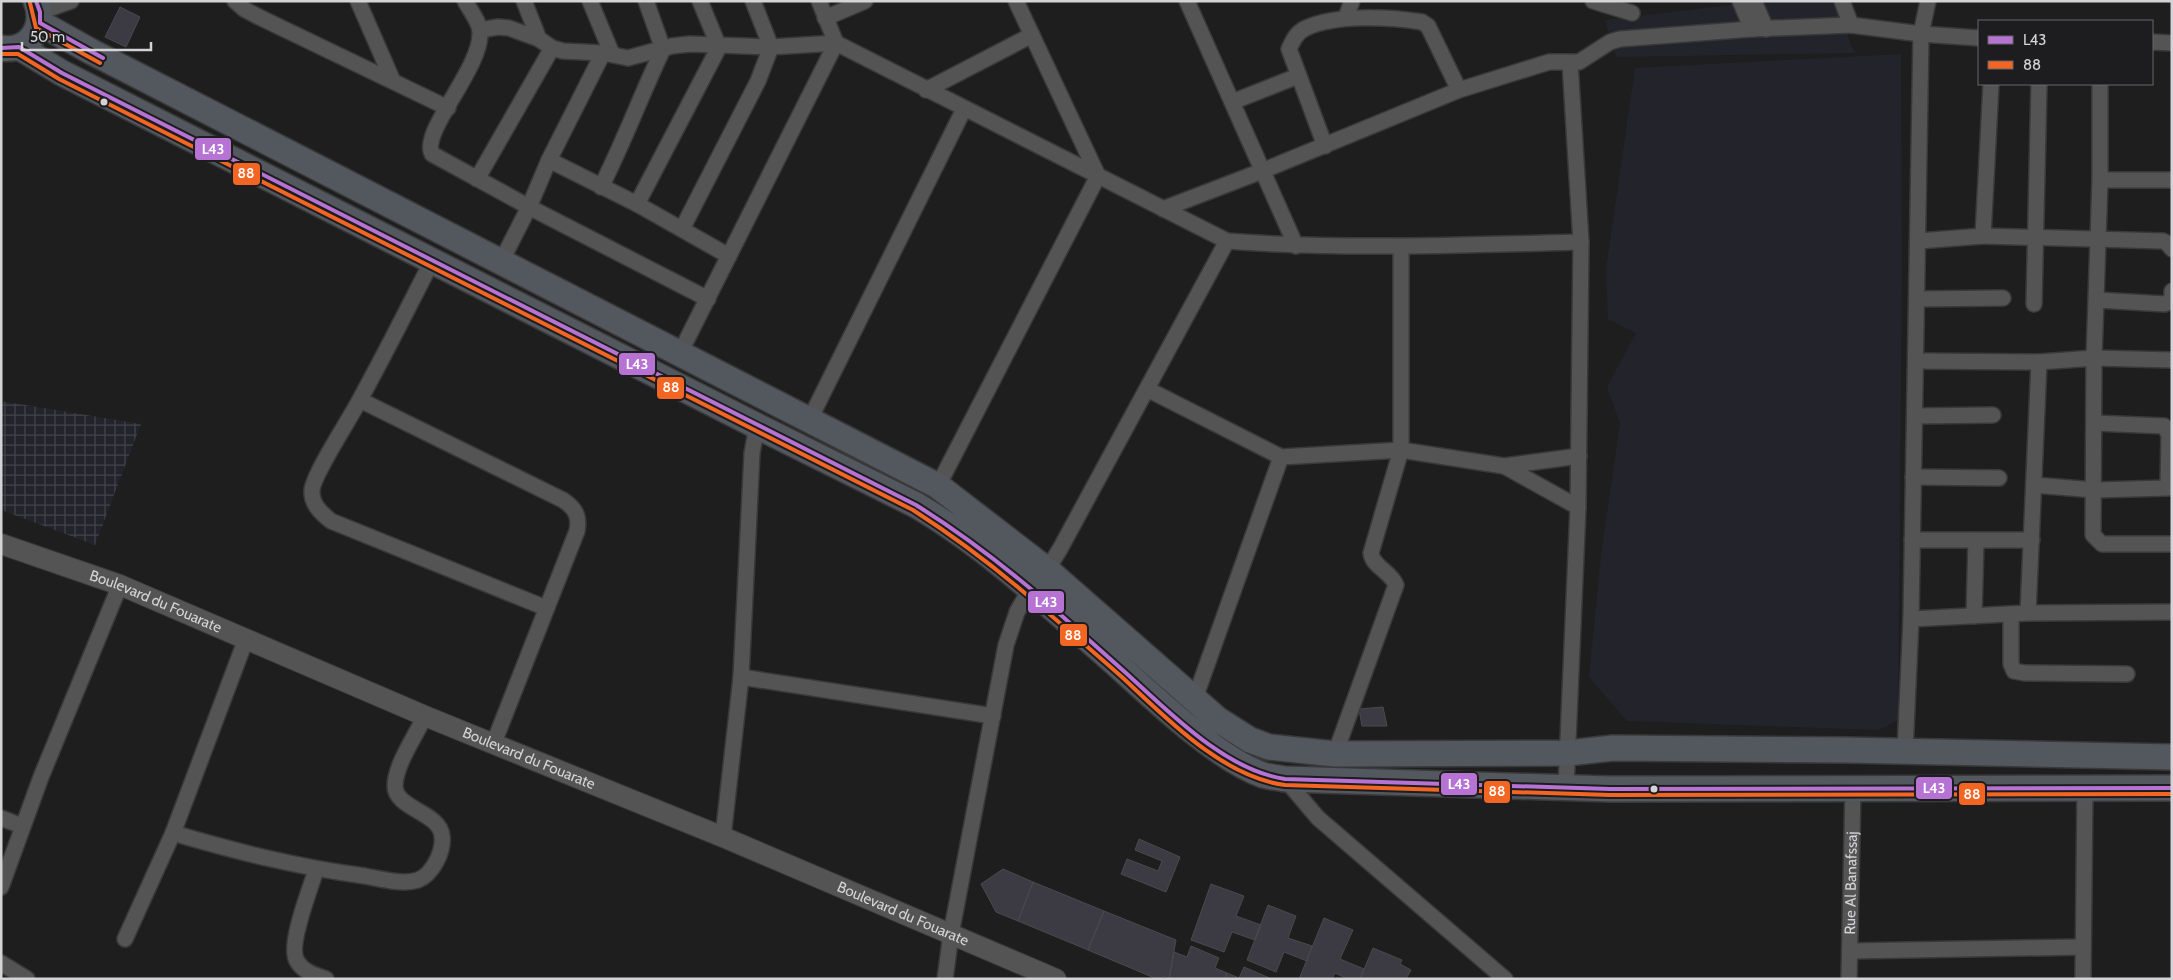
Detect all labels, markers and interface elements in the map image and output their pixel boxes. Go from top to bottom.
scale bar [22,20,151,52]
legend [1978,20,2153,85]
text: 50 m [30,28,65,46]
text: L43 [2023,31,2046,49]
text: 88 [2023,56,2041,74]
unlabelled marker [99,97,109,107]
line badge: L43 [194,137,232,161]
text: L43 [202,140,224,158]
line badge: 88 [232,162,261,186]
text: 88 [238,164,254,182]
line badge: L43 [618,352,656,376]
text: L43 [626,355,648,373]
line badge: 88 [656,376,685,400]
text: 88 [663,378,679,396]
street label: Boulevard du Fouarate [87,566,225,637]
line badge: L43 [1027,590,1065,614]
text: L43 [1035,593,1057,611]
line badge: 88 [1059,623,1088,647]
text: 88 [1065,626,1081,644]
street label: Boulevard du Fouarate [460,723,598,793]
line badge: L43 [1440,772,1478,796]
text: L43 [1448,775,1470,793]
line badge: L43 [1915,776,1953,800]
text: L43 [1923,779,1945,797]
line badge: 88 [1483,780,1511,804]
text: 88 [1489,782,1505,800]
line badge: 88 [1958,782,1986,806]
unlabelled marker [1649,784,1659,794]
text: 88 [1964,785,1980,803]
street label: Rue Al Banafssaj [1841,831,1861,935]
street label: Boulevard du Fouarate [834,878,972,950]

